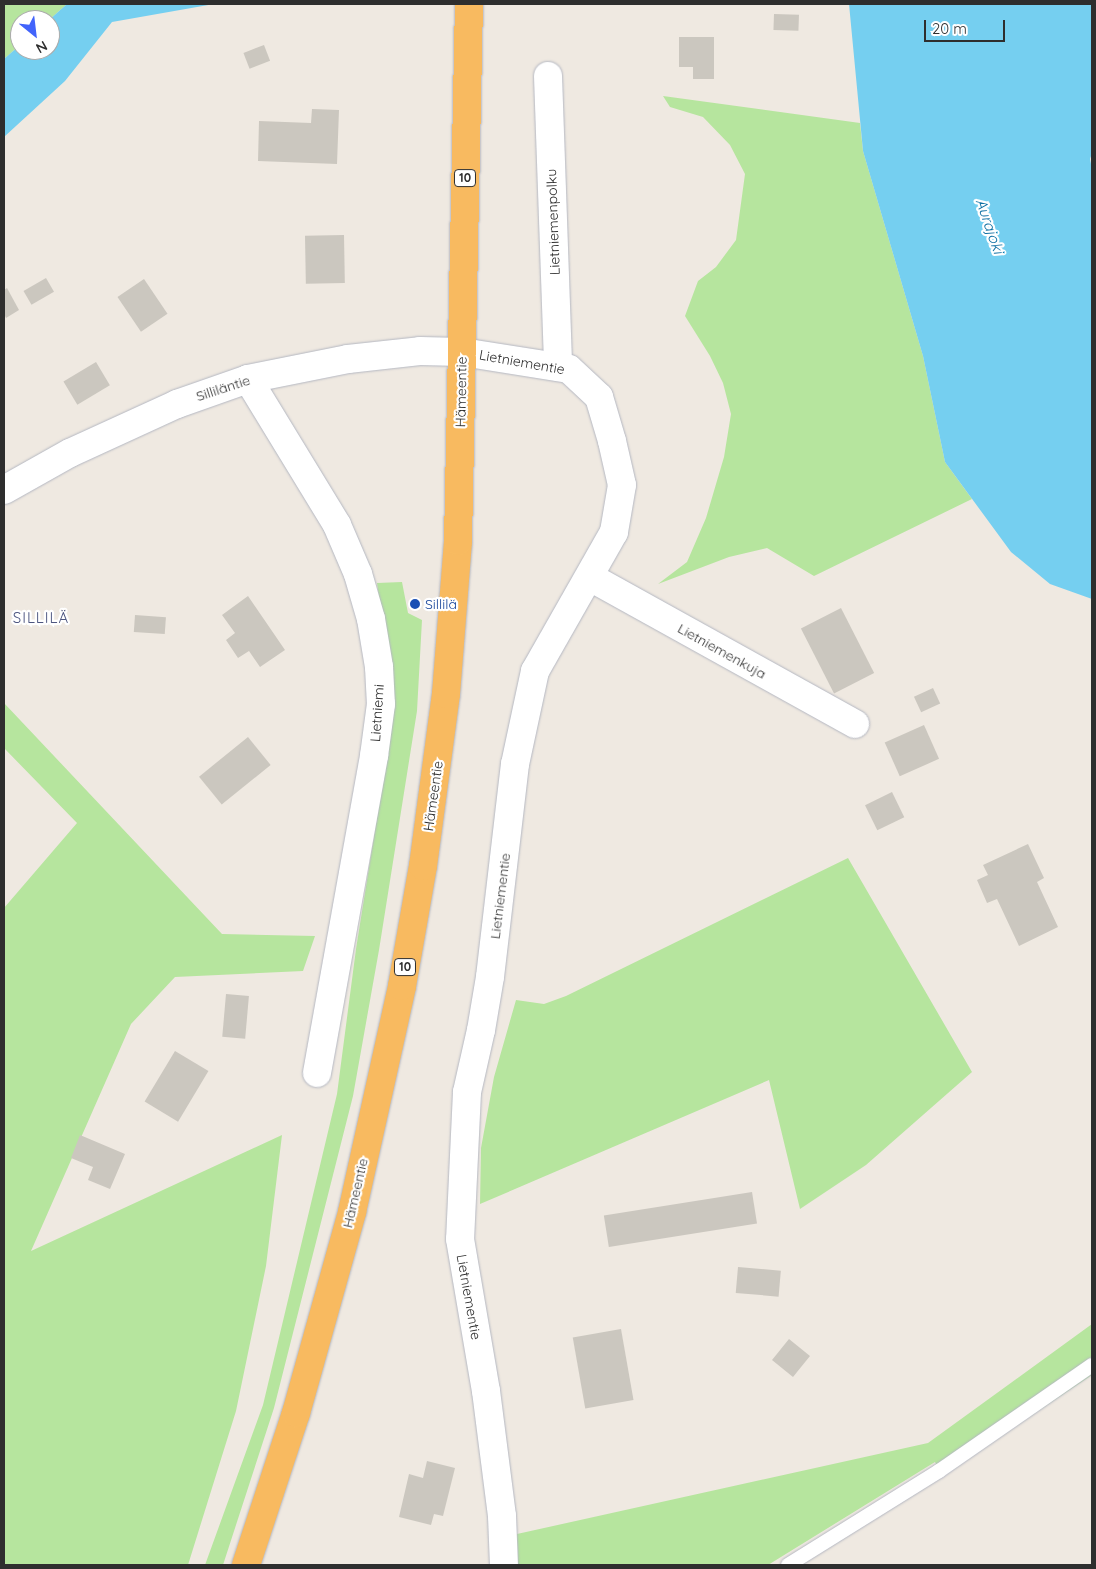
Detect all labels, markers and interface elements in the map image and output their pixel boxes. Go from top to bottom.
north arrow [10,10,60,60]
scale bar [926,10,1007,42]
text: 20 m [932,19,967,38]
text: N [33,37,51,58]
road number: 10 [454,168,476,188]
street label: Lietniemenpolku [543,169,563,275]
water label: Aurajoki [972,196,1008,256]
street label: Lietniementie [478,346,566,378]
street label: Hämeentie [452,356,470,428]
street label: Silliläntie [194,371,252,405]
place label: Sillilä [425,596,457,612]
marker: Sillilä [409,598,421,610]
district label: SILLILÄ [12,609,70,627]
street label: Lietniemenkuja [675,620,769,682]
street label: Lietniemi [367,684,387,742]
street label: Hämeentie [420,760,446,832]
street label: Lietniementie [486,852,514,940]
road number: 10 [394,958,416,976]
street label: Hämeentie [339,1157,371,1229]
street label: Lietniementie [453,1253,485,1341]

